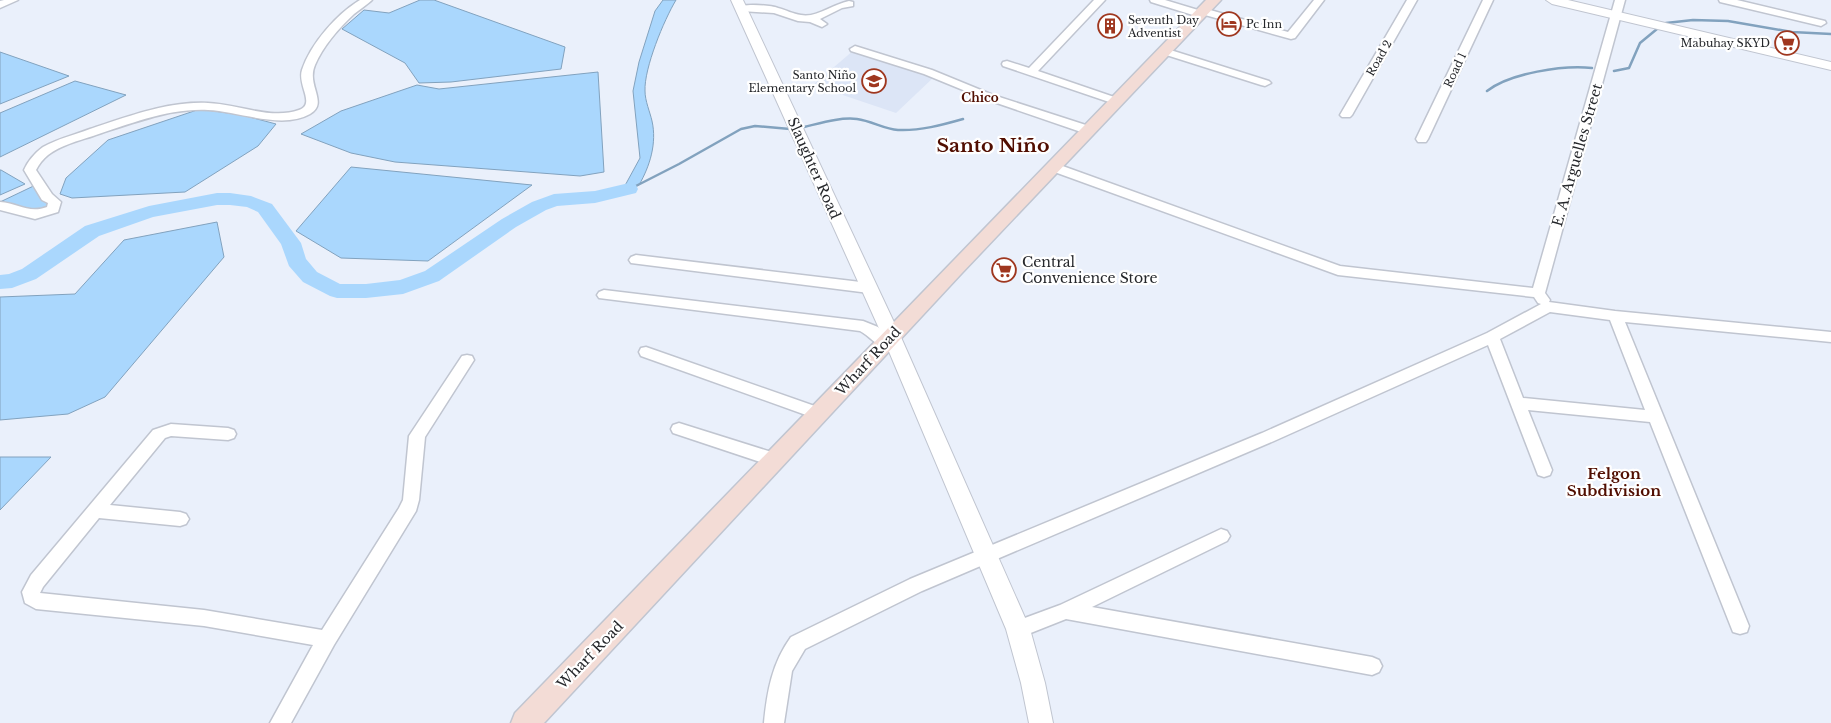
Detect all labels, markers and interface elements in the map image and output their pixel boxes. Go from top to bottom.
hotel icon: Pc Inn [1216,11,1242,37]
building icon: Seventh Day Adventist [1097,13,1123,39]
place label: Seventh Day Adventist [1127,13,1199,40]
place label: Pc Inn [1246,17,1282,31]
supermarket icon: Mabuhay SKYD [1774,30,1800,56]
place label: Mabuhay SKYD [1681,36,1770,50]
street label: Road 2 [1363,37,1395,78]
street label: Road 1 [1441,50,1469,90]
place label: Santo Niño Elementary School [749,68,856,95]
school or university icon: Santo Niño Elementary School [861,68,887,94]
street label: E. A. Arguelles Street [1548,81,1606,229]
district label: Chico [961,90,999,105]
street label: Slaughter Road [783,114,845,222]
district label: Santo Niño [937,134,1049,157]
place label: Central Convenience Store [1022,253,1158,287]
supermarket icon: Central Convenience Store [991,257,1017,283]
street label: Wharf Road [831,322,905,400]
district label: Felgon Subdivision [1567,464,1661,500]
street label: Wharf Road [552,617,627,694]

